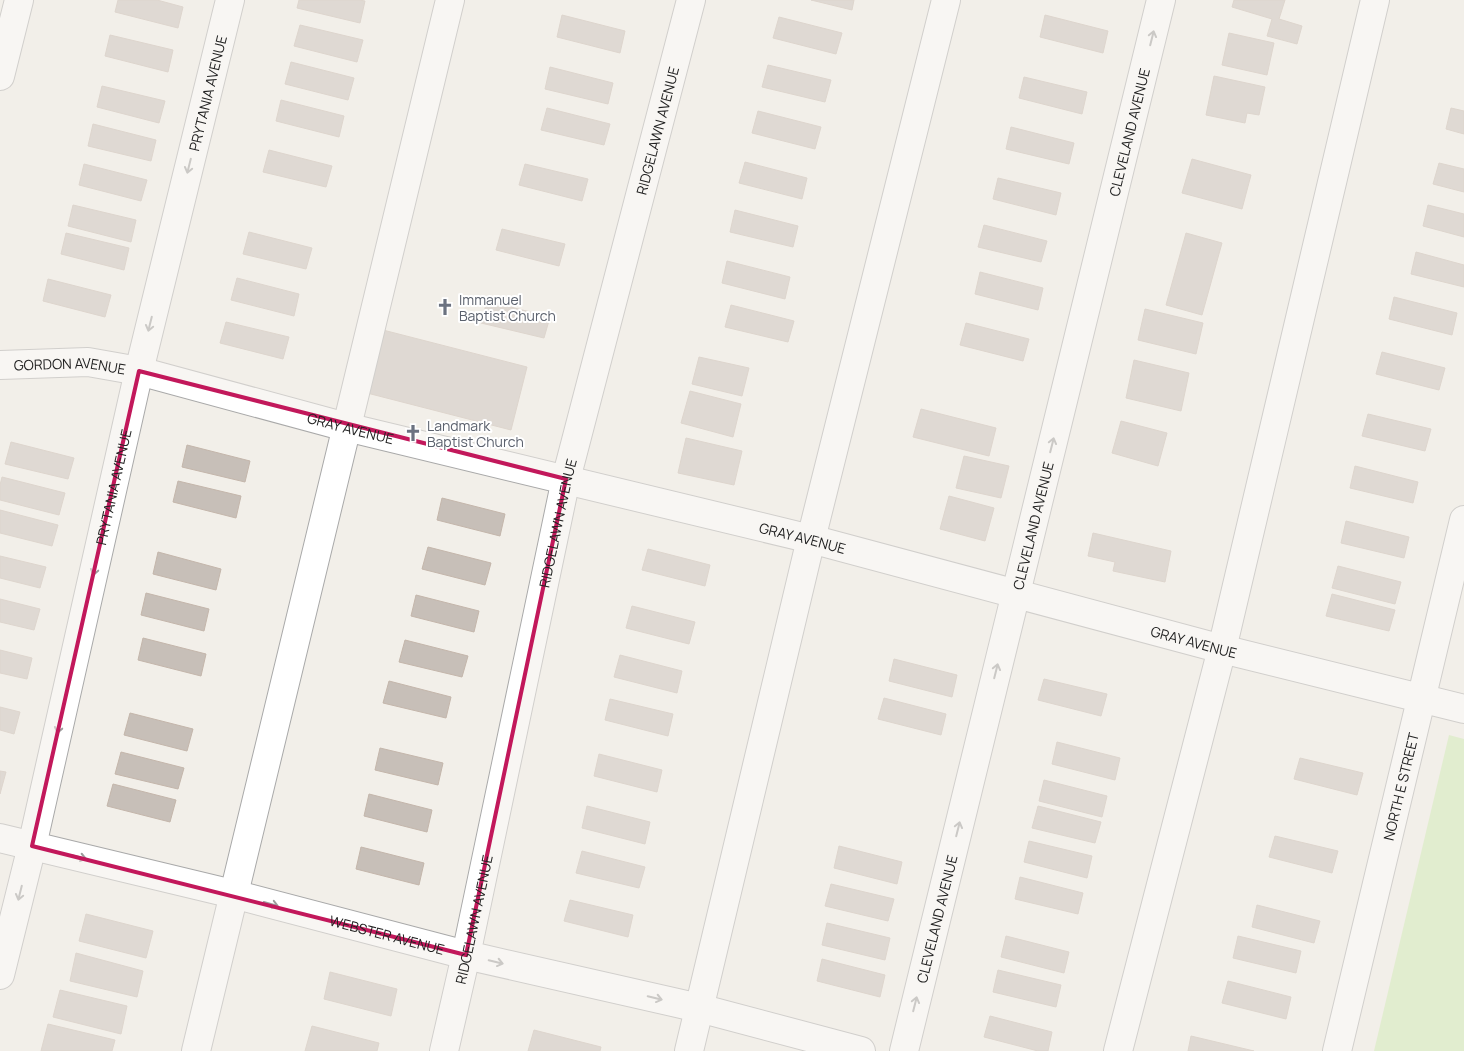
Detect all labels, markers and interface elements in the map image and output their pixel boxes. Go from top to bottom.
one-way arrow [1148,30,1157,46]
street label: PRYTANIA AVENUE [184,33,231,153]
street label: RIDGELAWN AVENUE [631,64,683,197]
street label: CLEVELAND AVENUE [1104,66,1154,198]
one-way arrow [184,158,193,174]
place label: Immanuel Baptist Church [459,290,556,325]
church icon: Immanuel Baptist Church [435,297,455,317]
one-way arrow [145,316,155,332]
street label: GORDON AVENUE [13,352,127,378]
street label: GRAY AVENUE [305,408,396,448]
place label: Landmark Baptist Church [427,416,524,451]
church icon: Landmark Baptist Church [403,423,423,443]
street label: PRYTANIA AVENUE [91,427,135,547]
one-way arrow [1048,438,1057,454]
street label: RIDGELAWN AVENUE [534,456,580,589]
street label: CLEVELAND AVENUE [1008,459,1057,591]
street label: GRAY AVENUE [757,517,848,557]
one-way arrow [90,559,99,575]
street label: GRAY AVENUE [1149,621,1239,662]
one-way arrow [992,663,1001,679]
one-way arrow [54,718,63,734]
street label: NORTH E STREET [1378,730,1422,842]
one-way arrow [954,821,963,837]
one-way arrow [71,853,87,862]
street label: RIDGELAWN AVENUE [450,853,496,986]
street label: CLEVELAND AVENUE [911,853,961,985]
one-way arrow [15,885,24,901]
one-way arrow [263,899,279,909]
street label: WEBSTER AVENUE [328,910,447,959]
one-way arrow [488,958,504,967]
one-way arrow [646,994,662,1003]
one-way arrow [911,996,920,1012]

